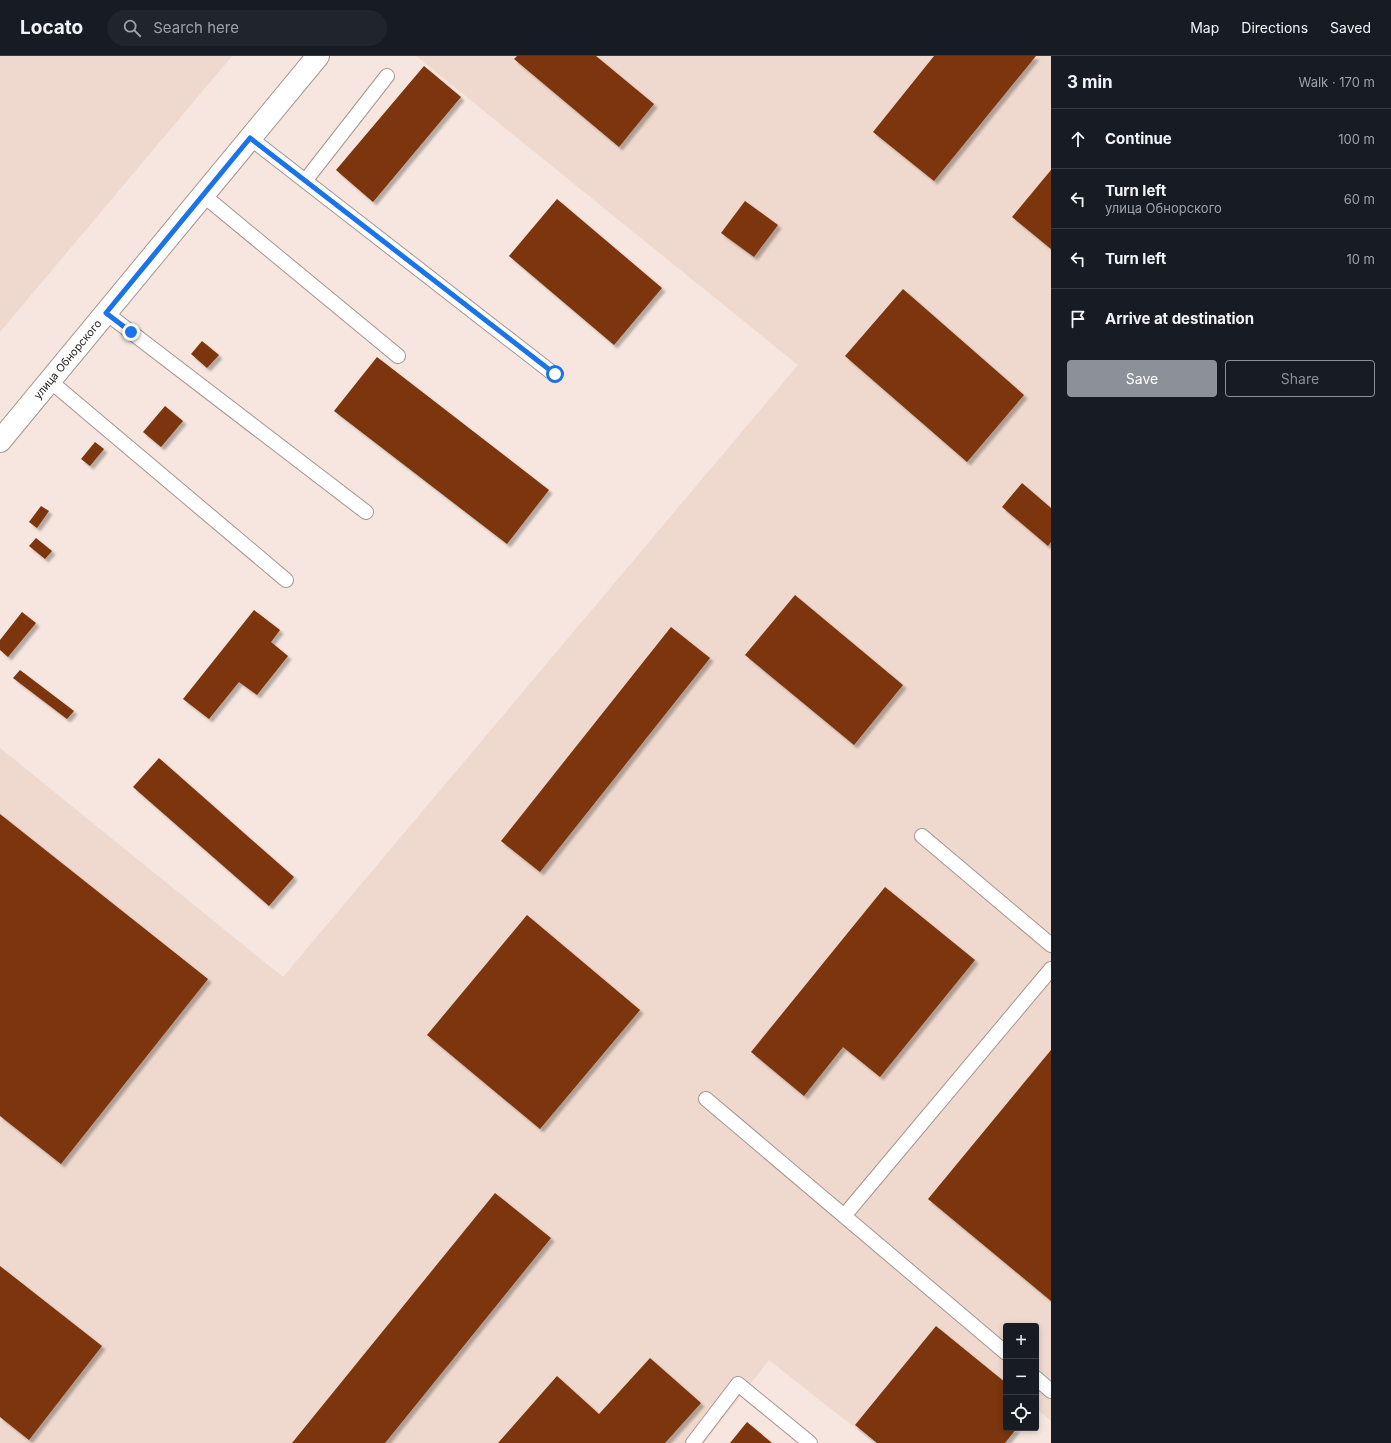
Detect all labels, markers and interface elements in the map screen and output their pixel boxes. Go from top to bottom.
search box [107,10,387,46]
text: Locato [20,16,83,39]
icon: search [121,17,143,39]
text: Search here [153,18,239,37]
text: Map [1190,19,1219,36]
text: Directions [1241,19,1308,36]
text: Saved [1330,19,1371,36]
text: 3 min [1067,72,1113,92]
text: Walk · 170 m [1299,74,1375,90]
icon: ahead [1067,128,1089,150]
text: Continue [1105,129,1172,148]
text: 100 m [1338,131,1375,147]
text: Turn left [1105,181,1166,200]
icon: left [1067,188,1089,210]
text: 60 m [1344,191,1375,207]
text: улица Обнорского [1105,200,1222,216]
icon: left [1067,248,1089,270]
text: Turn left [1105,249,1166,268]
text: 10 m [1346,251,1375,267]
icon: arrive [1067,308,1089,330]
text: Arrive at destination [1105,309,1254,328]
street label: улица Обнорского [31,316,105,402]
route end [122,323,140,341]
button: Save [1067,360,1217,397]
button: Share [1225,360,1375,397]
route start [546,365,564,383]
map controls [1003,1323,1039,1431]
button: + [1003,1323,1039,1359]
button: − [1003,1359,1039,1395]
button: locate [1003,1395,1039,1431]

